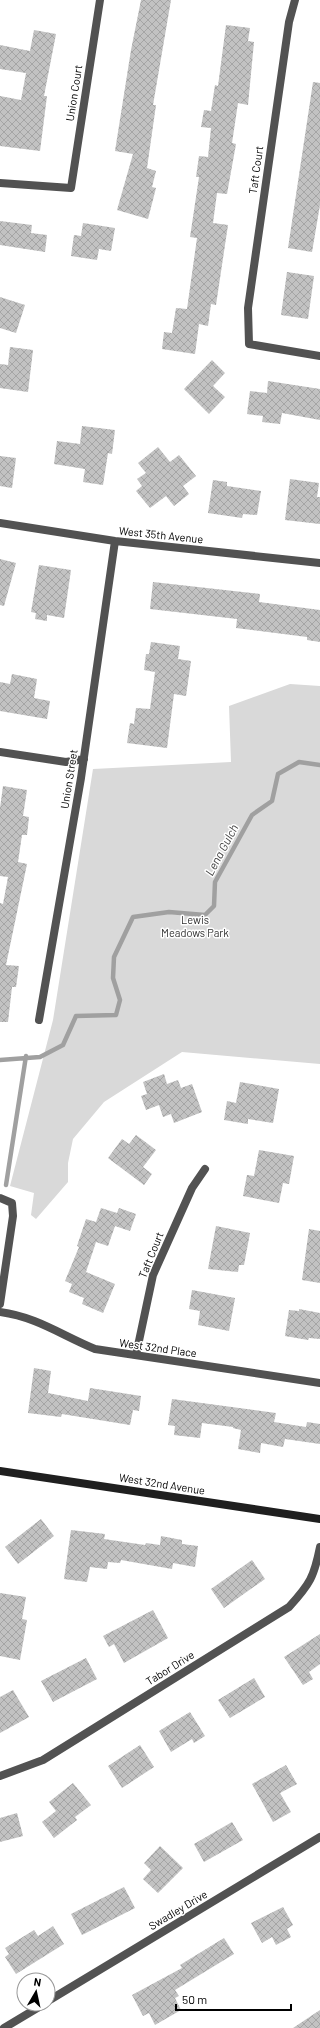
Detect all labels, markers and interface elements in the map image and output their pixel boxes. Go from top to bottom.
street label: Union Court [63,64,84,122]
street label: Taft Court [246,145,265,195]
street label: West 35th Avenue [118,524,204,545]
street label: Union Street [57,748,80,810]
water label: Lena Gulch [202,821,240,878]
park label: Lewis Meadows Park [161,913,229,939]
street label: Taft Court [135,1230,166,1280]
street label: West 32nd Place [118,1336,198,1359]
street label: West 32nd Avenue [118,1470,206,1497]
street label: Tabor Drive [143,1648,196,1687]
street label: Swadley Drive [146,1887,209,1932]
north arrow [16,1972,56,2012]
text: N [33,1975,42,1989]
scale bar [176,1986,291,2012]
text: 50 m [182,1992,207,2006]

